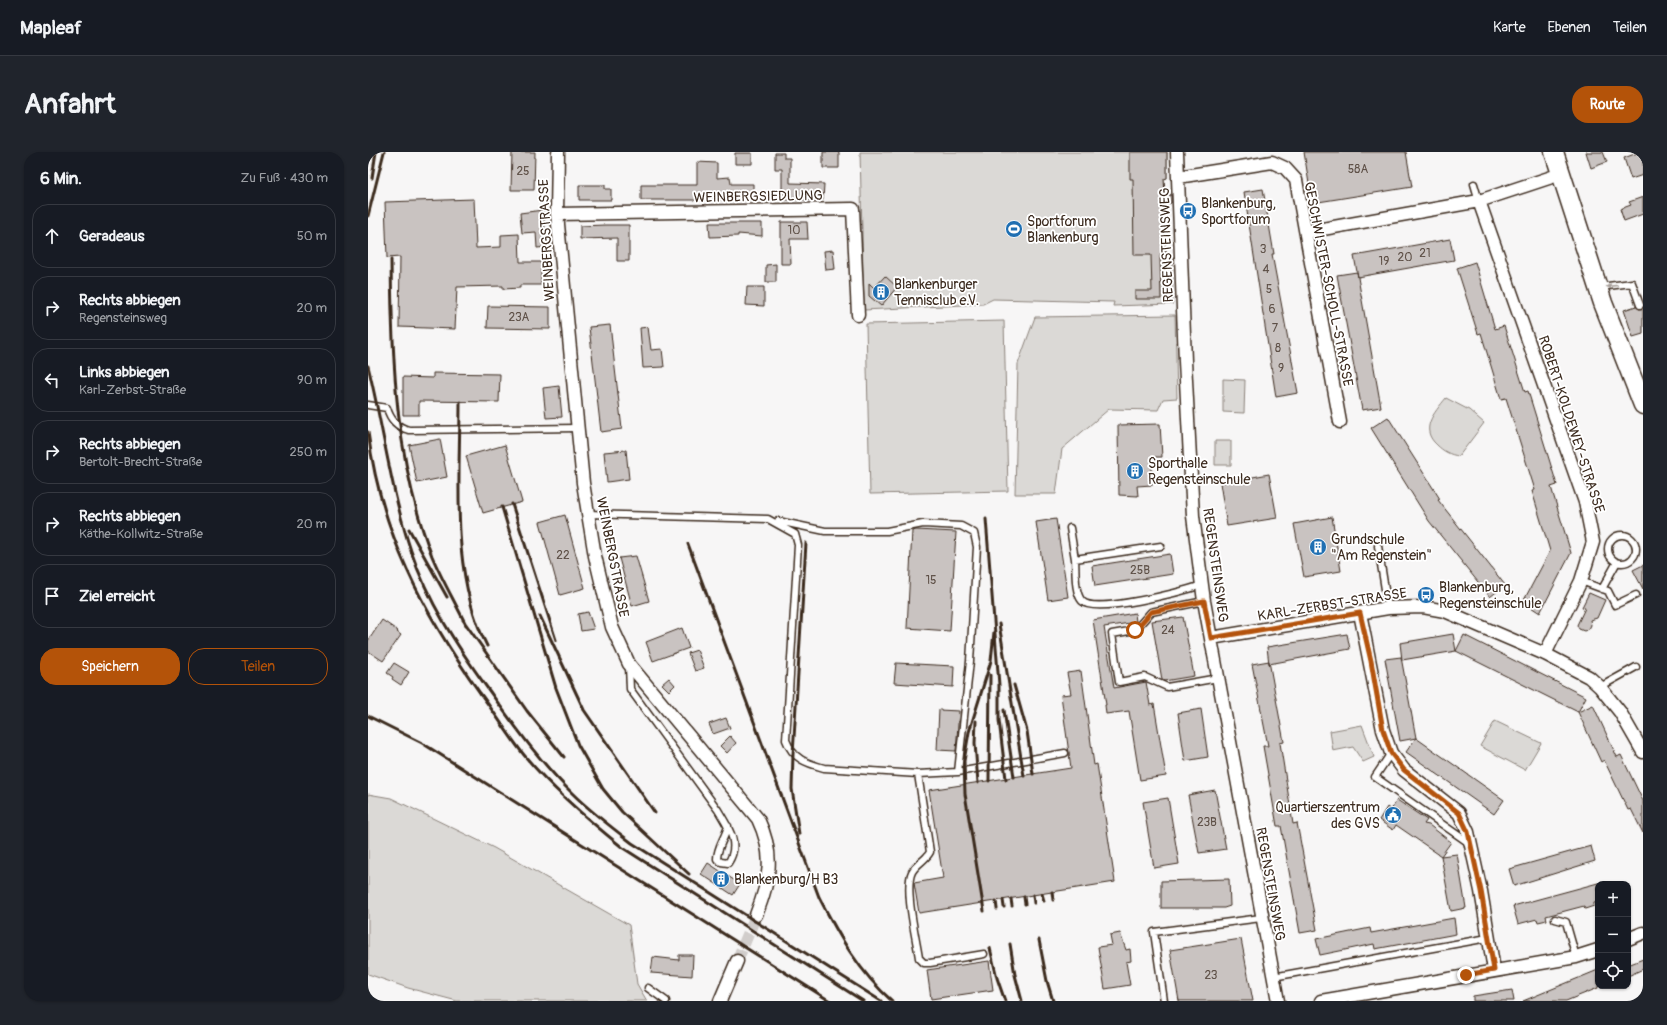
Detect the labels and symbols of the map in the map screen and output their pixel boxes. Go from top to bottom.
house number: 58A [1348,162,1368,177]
house number: 25 [516,164,530,179]
street label: WEINBERGSTRASSE [535,179,558,301]
street label: GESCHWISTER-SCHOLL-STRASSE [1300,180,1357,388]
street label: WEINBERGSIEDLUNG [693,187,823,206]
street label: REGENSTEINSWEG [1156,187,1177,303]
place label: Blankenburg, Sportforum [1201,195,1276,228]
bus stop icon: Blankenburg, Sportforum [1178,201,1198,221]
place label: Sportforum Blankenburg [1027,213,1099,246]
sports icon: Sportforum Blankenburg [1004,219,1024,239]
house number: 10 [788,223,800,238]
house number: 3 [1260,242,1267,257]
house number: 21 [1419,246,1431,261]
house number: 20 [1398,250,1412,265]
house number: 19 [1379,254,1389,269]
house number: 4 [1263,262,1270,277]
place label: Blankenburger Tennisclub e.V. [894,276,979,309]
building icon: Blankenburger Tennisclub e.V. [871,282,891,302]
house number: 5 [1266,282,1272,297]
one-way arrow [1606,282,1618,289]
house number: 6 [1269,302,1276,317]
house number: 23A [509,310,530,325]
house number: 7 [1272,321,1279,336]
street label: ROBERT-KOLDEWEY-STRASSE [1535,333,1608,515]
house number: 8 [1275,341,1281,356]
house number: 9 [1278,361,1284,376]
place label: Sporthalle Regensteinschule [1148,455,1250,488]
building icon: Sporthalle Regensteinschule [1125,461,1145,481]
street label: WEINBERGSTRASSE [593,496,632,619]
street label: REGENSTEINSWEG [1199,507,1232,623]
place label: Grundschule "Am Regenstein" [1331,531,1432,564]
building icon: Grundschule "Am Regenstein" [1308,537,1328,557]
house number: 22 [556,548,570,563]
house number: 25B [1130,563,1150,578]
house number: 15 [925,573,937,588]
place label: Blankenburg, Regensteinschule [1439,579,1541,612]
street label: KARL-ZERBST-STRASSE [1256,584,1408,625]
bus stop icon: Blankenburg, Regensteinschule [1416,585,1436,605]
route start [1126,621,1144,639]
house number: 24 [1161,623,1175,638]
place label: Quartierszentrum des GVS [1275,799,1380,832]
public building icon: Quartierszentrum des GVS [1383,805,1403,825]
house number: 23B [1197,815,1217,830]
street label: REGENSTEINSWEG [1252,826,1289,942]
building icon: Blankenburg/H B3 [711,869,731,889]
place label: Blankenburg/H B3 [734,871,838,888]
route end [1457,966,1475,984]
house number: 23 [1204,968,1218,983]

